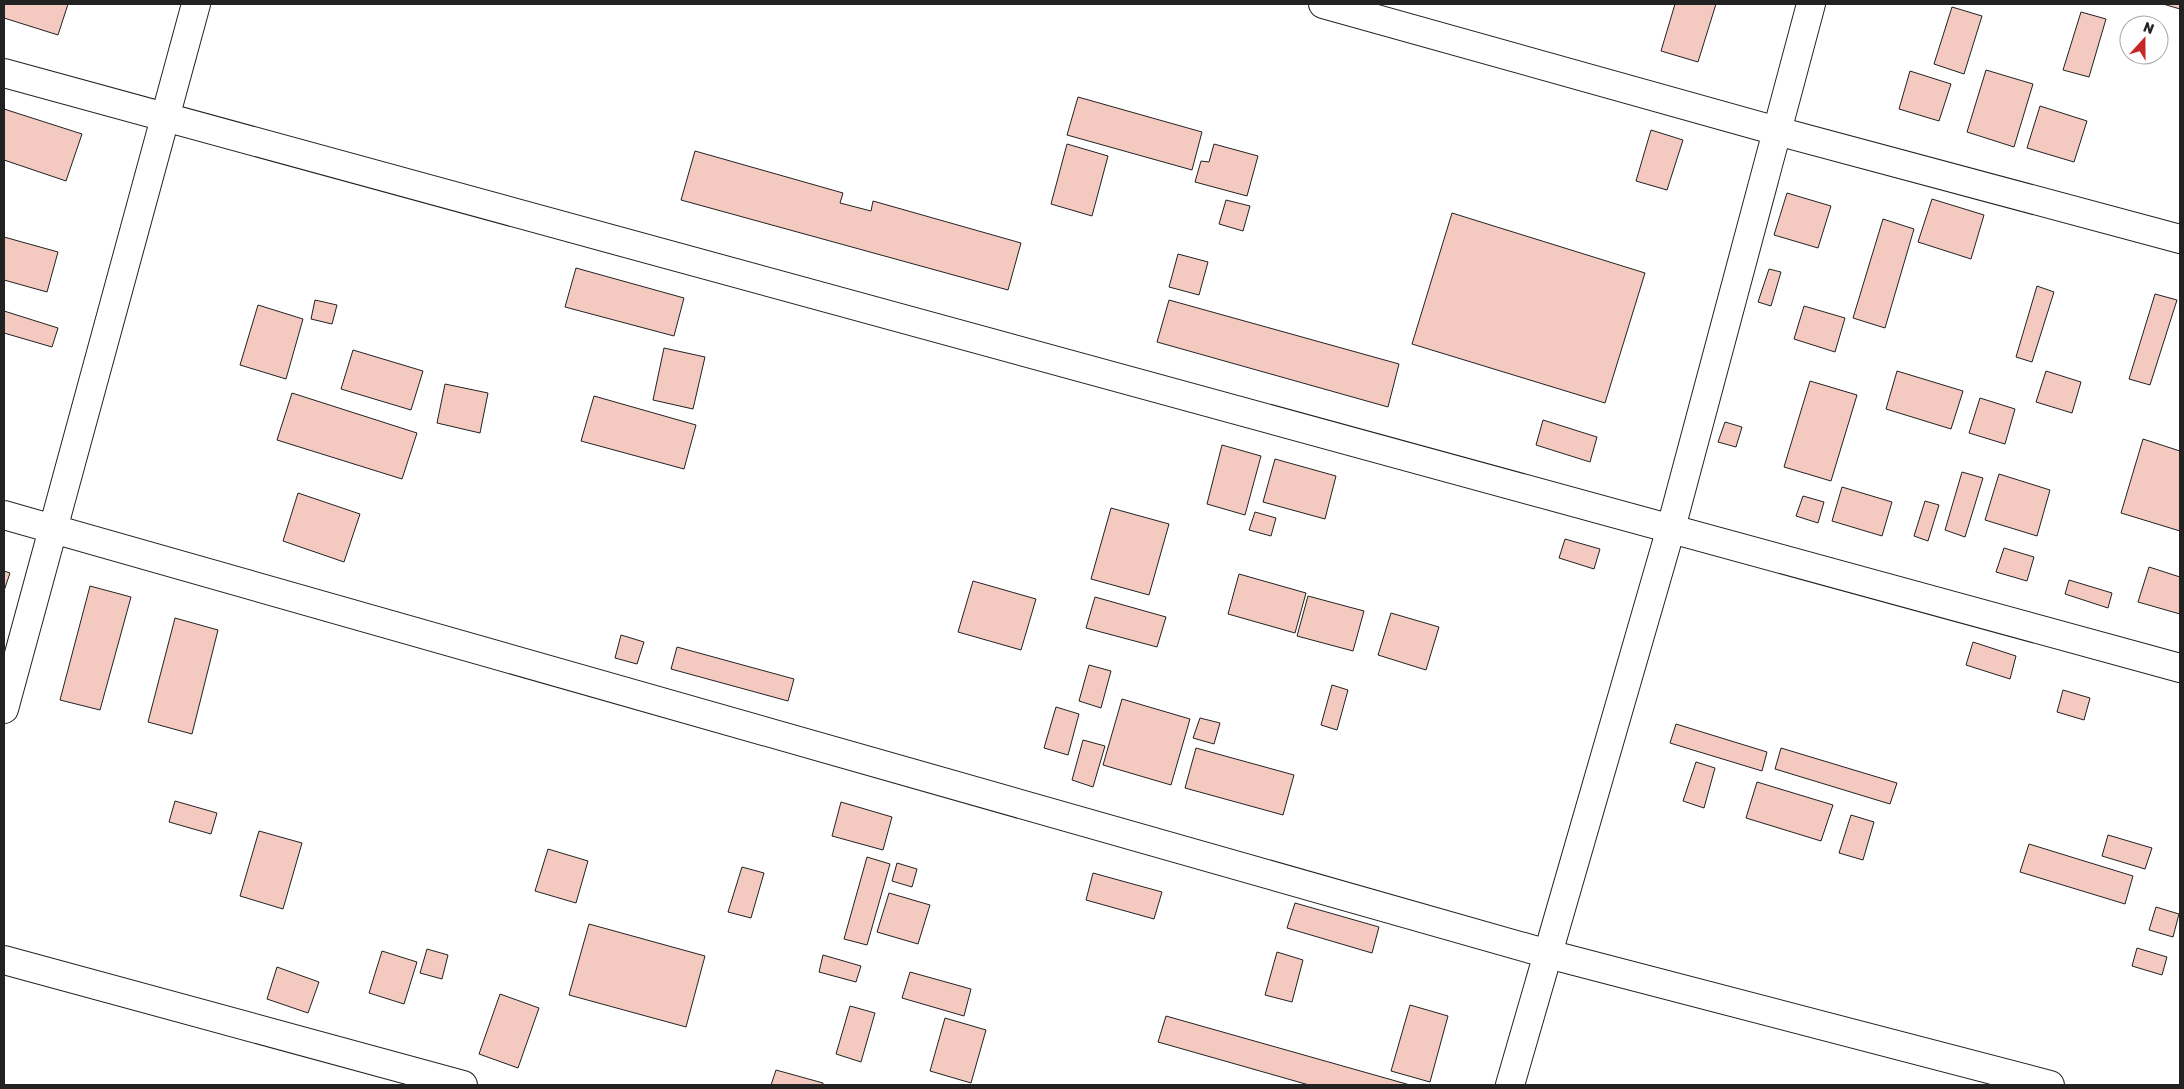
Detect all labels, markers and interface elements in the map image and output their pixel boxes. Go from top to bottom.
north arrow [2119,15,2169,65]
text: N [2141,19,2156,38]

